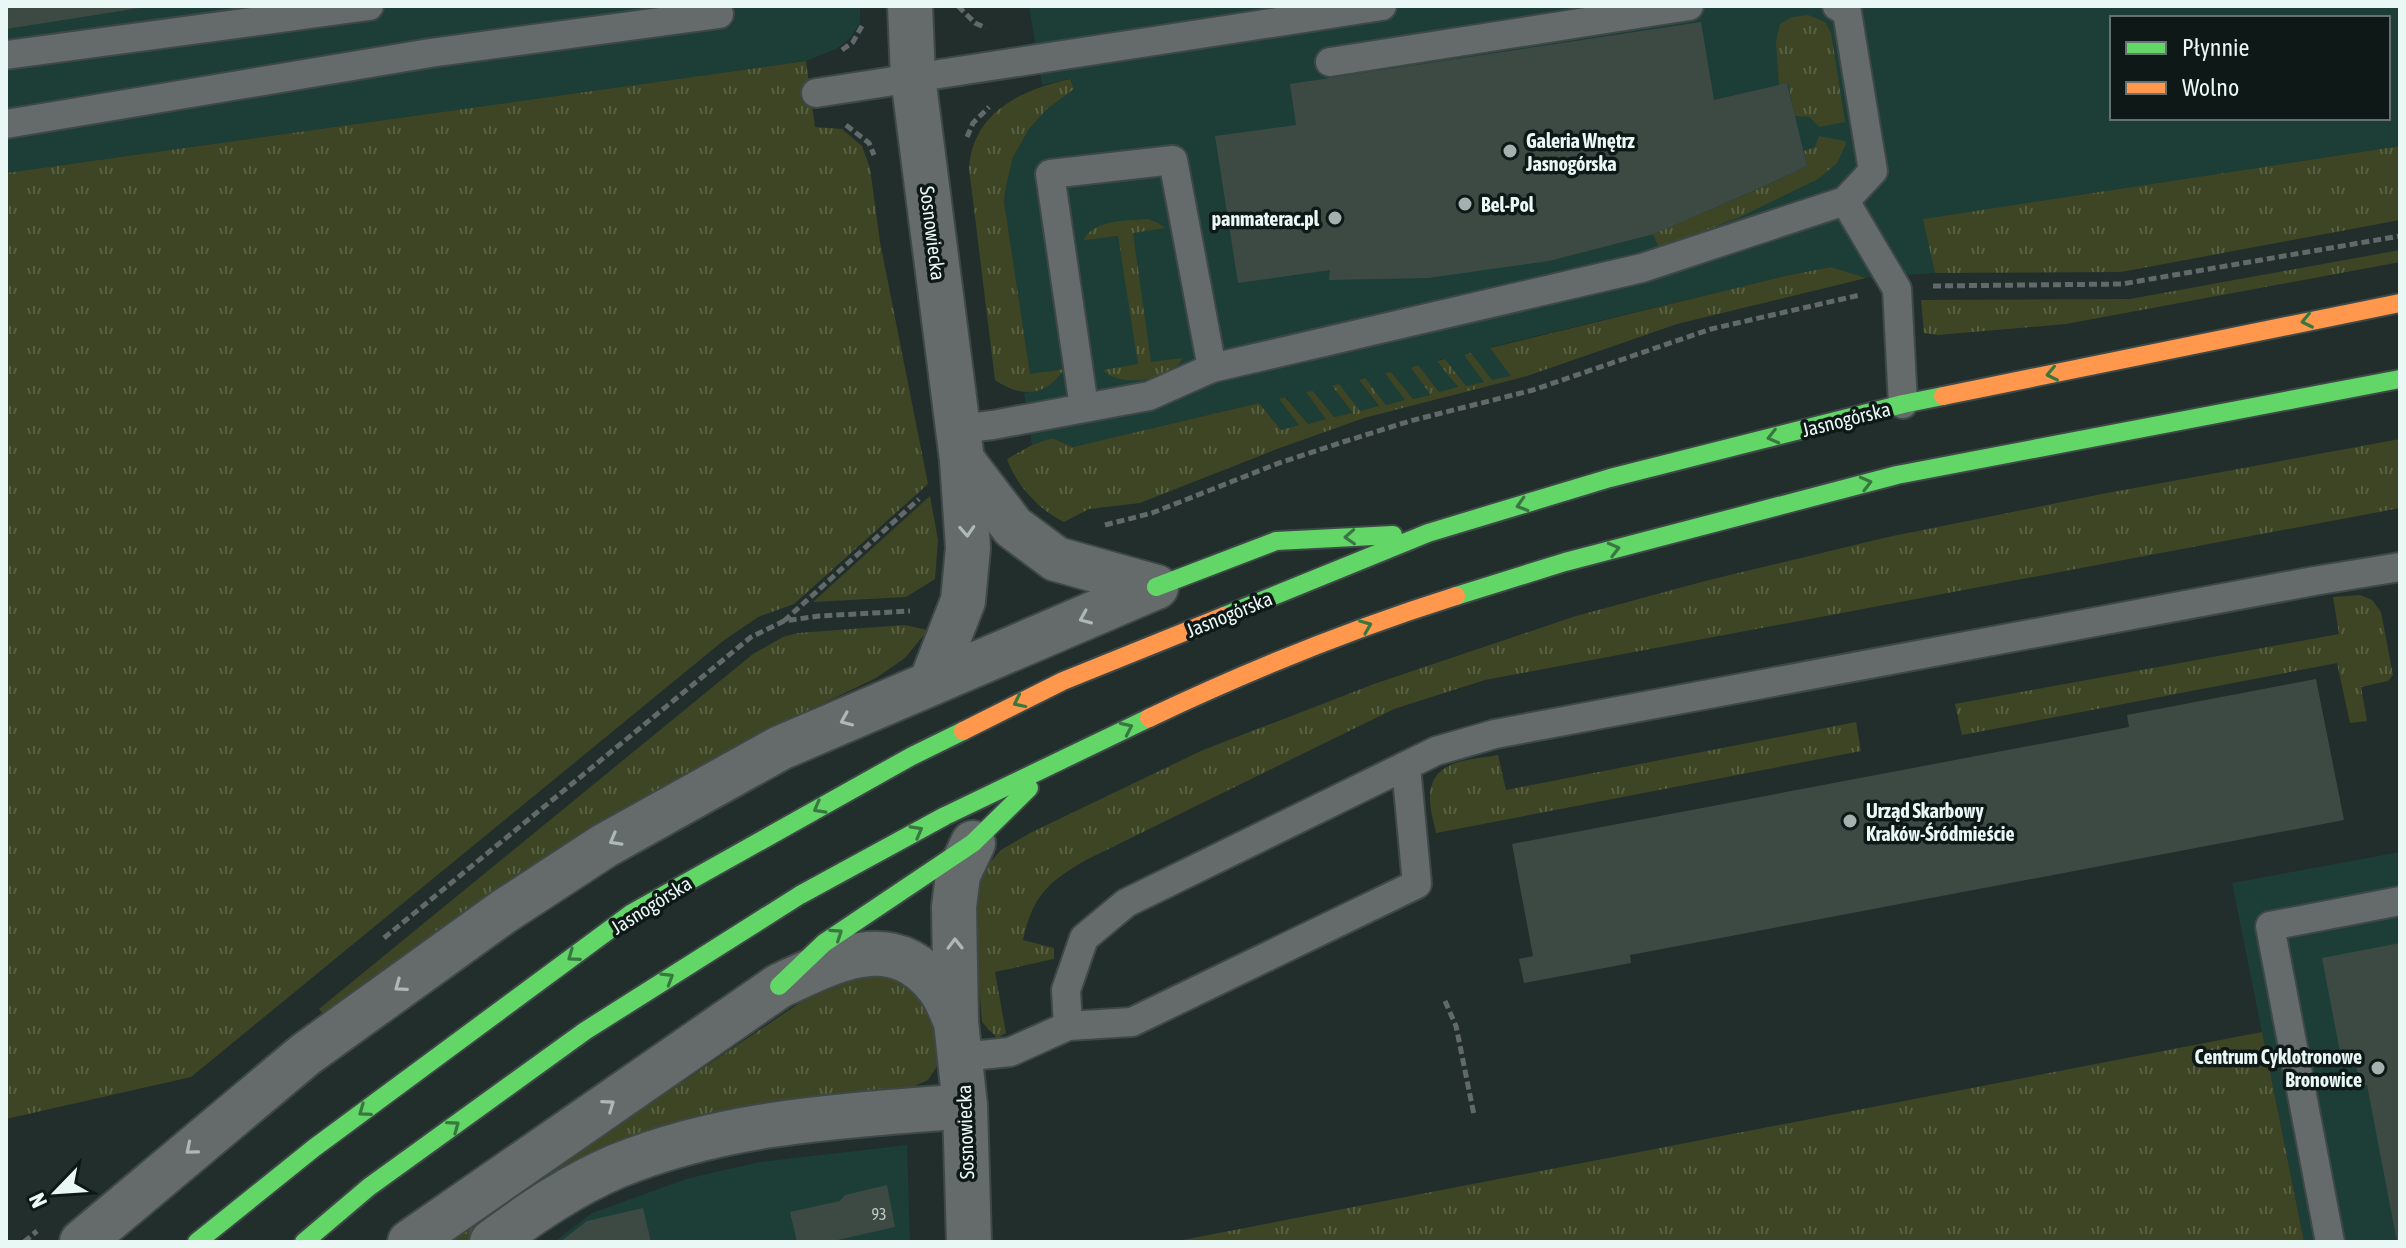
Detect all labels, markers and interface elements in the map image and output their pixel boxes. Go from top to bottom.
legend [2110,16,2390,120]
text: Płynnie [2182,34,2249,61]
text: Wolno [2182,74,2239,101]
place label: Galeria Wnętrz Jasnogórska [1525,129,1636,175]
marker: Galeria Wnętrz Jasnogórska [1501,142,1519,160]
street label: Sosnowiecka [916,185,950,281]
place label: Bel-Pol [1481,193,1535,216]
marker: Bel-Pol [1456,195,1474,213]
place label: panmaterac.pl [1212,207,1320,230]
marker: panmaterac.pl [1326,209,1344,227]
one-way arrow [2300,312,2313,329]
one-way arrow [2045,364,2059,381]
street label: Jasnogórska [1799,397,1893,441]
one-way arrow [1766,428,1780,445]
one-way arrow [1858,476,1872,493]
one-way arrow [1515,496,1529,512]
one-way arrow [958,525,975,538]
one-way arrow [1343,529,1356,546]
one-way arrow [1607,541,1620,558]
street label: Jasnogórska [1183,586,1275,642]
one-way arrow [1078,608,1093,624]
one-way arrow [1358,620,1372,636]
one-way arrow [1013,692,1028,708]
one-way arrow [839,711,854,727]
one-way arrow [1119,722,1133,738]
one-way arrow [813,798,827,813]
place label: Urząd Skarbowy Kraków-Śródmieście [1866,799,2015,845]
marker: Urząd Skarbowy Kraków-Śródmieście [1841,812,1859,830]
one-way arrow [908,825,923,841]
one-way arrow [609,830,624,846]
street label: Jasnogórska [607,871,695,939]
one-way arrow [829,929,843,944]
one-way arrow [946,937,963,950]
one-way arrow [567,947,582,961]
one-way arrow [659,973,674,988]
one-way arrow [395,976,409,991]
place label: Centrum Cyklotronowe Bronowice [2194,1045,2362,1091]
marker: Centrum Cyklotronowe Bronowice [2369,1059,2387,1077]
street label: Sosnowiecka [952,1084,978,1180]
one-way arrow [600,1100,614,1115]
one-way arrow [358,1101,373,1115]
one-way arrow [445,1121,459,1135]
one-way arrow [186,1139,200,1154]
north arrow [16,1152,96,1232]
text: N [23,1189,52,1212]
house number: 93 [871,1205,887,1223]

